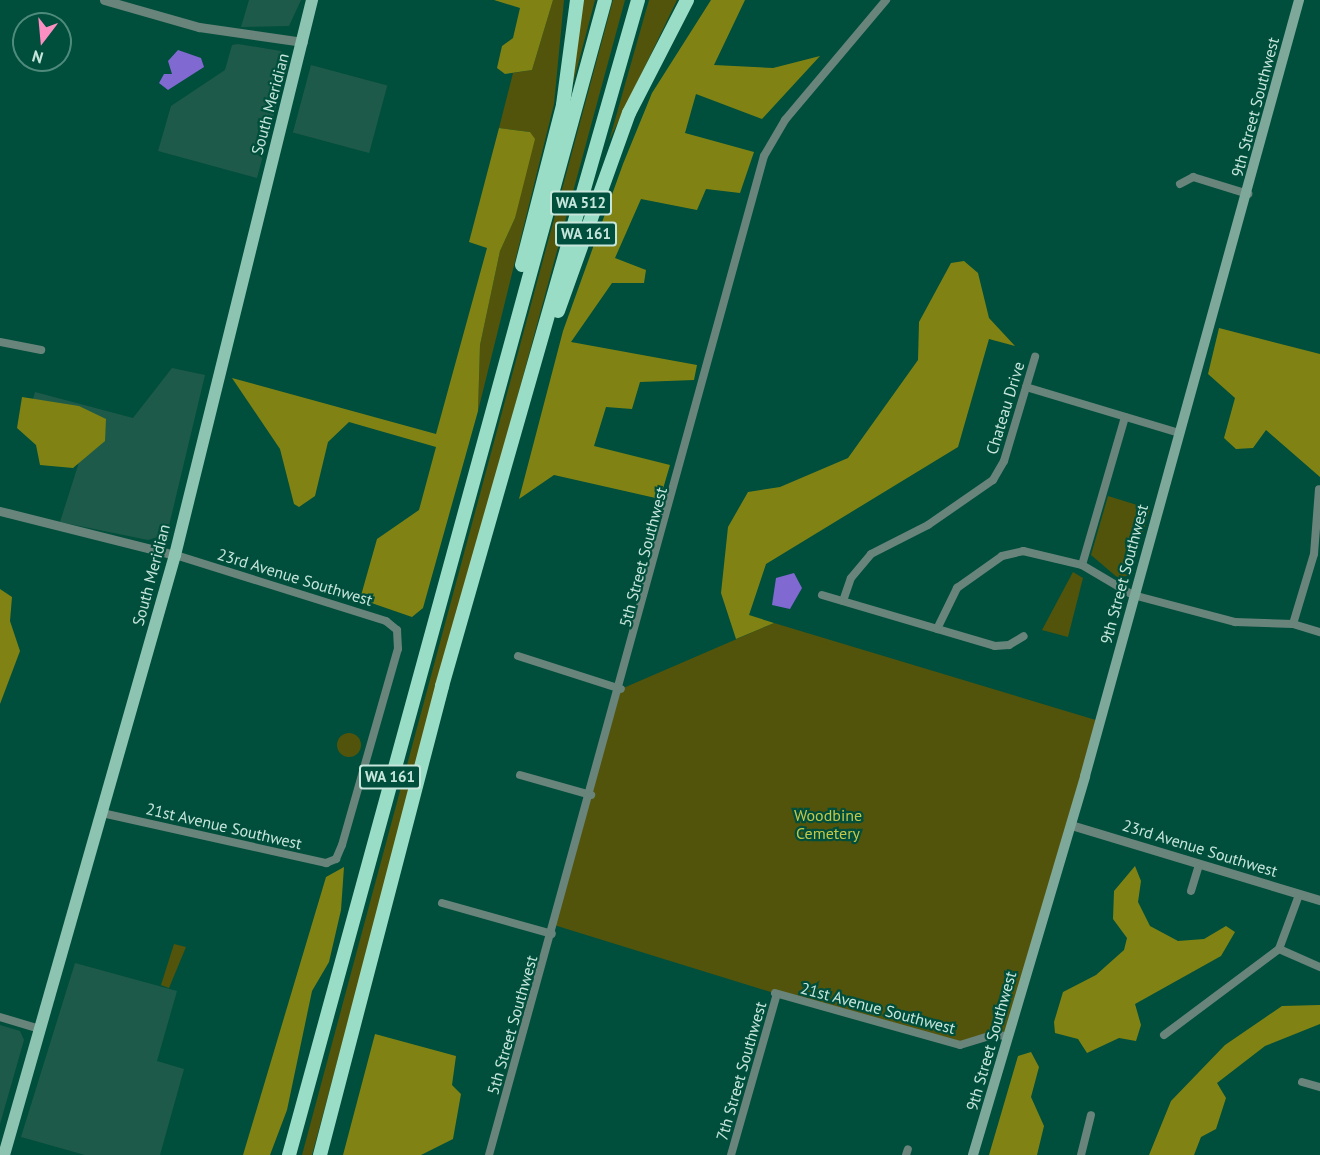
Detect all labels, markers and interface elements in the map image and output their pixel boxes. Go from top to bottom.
north arrow [12,12,72,72]
street label: 9th Street Southwest [1227,35,1283,179]
text: N [30,46,45,68]
street label: South Meridian [247,51,293,157]
road number: WA 512 [550,191,612,215]
road number: WA 161 [554,222,618,246]
street label: Chateau Drive [982,359,1028,457]
street label: 5th Street Southwest [615,485,671,629]
street label: 9th Street Southwest [1096,502,1152,646]
street label: South Meridian [128,522,174,628]
street label: 23rd Avenue Southwest [215,544,375,610]
road number: WA 161 [358,765,422,789]
street label: 21st Avenue Southwest [144,799,304,853]
park label: Woodbine Cemetery [794,805,862,843]
street label: 23rd Avenue Southwest [1120,815,1280,881]
street label: 5th Street Southwest [483,953,541,1097]
street label: 9th Street Southwest [962,969,1020,1113]
street label: 21st Avenue Southwest [798,978,958,1038]
street label: 7th Street Southwest [712,999,770,1143]

